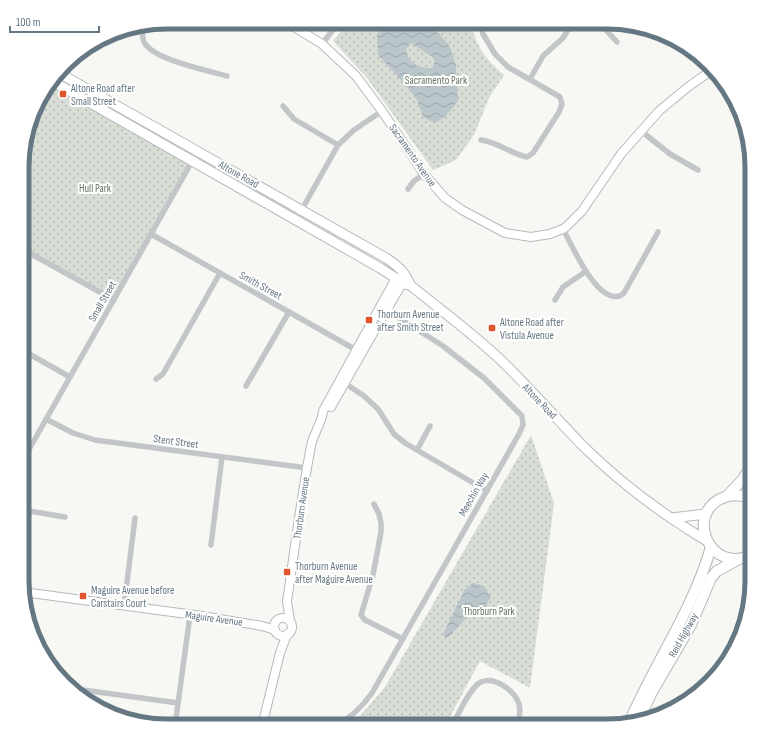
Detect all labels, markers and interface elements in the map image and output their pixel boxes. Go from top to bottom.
scale bar [10,8,99,34]
text: 100 m [16,15,41,30]
park label: Sacramento Park [405,74,468,87]
place label: Altone Road after Small Street [70,82,135,108]
marker: Altone Road after Small Street [58,89,68,99]
street label: Sacramento Avenue [386,122,439,189]
street label: Altone Road [216,158,261,191]
park label: Hull Park [79,182,112,195]
street label: Smith Street [237,268,285,303]
street label: Small Street [86,278,120,324]
place label: Thorburn Avenue after Smith Street [377,308,444,334]
marker: Thorburn Avenue after Smith Street [364,315,374,325]
place label: Altone Road after Vistula Avenue [499,316,564,342]
marker: Altone Road after Vistula Avenue [487,323,497,333]
street label: Altone Road [519,380,560,422]
street label: Stent Street [152,432,200,451]
street label: Meechin Way [456,469,492,518]
street label: Thorburn Avenue [291,476,312,540]
place label: Thorburn Avenue after Maguire Avenue [295,560,373,586]
marker: Thorburn Avenue after Maguire Avenue [282,567,292,577]
place label: Maguire Avenue before Carstairs Court [91,584,175,610]
marker: Maguire Avenue before Carstairs Court [78,591,88,601]
park label: Thorburn Park [463,605,516,618]
street label: Maguire Avenue [184,608,243,629]
street label: Reid Highway [666,610,701,660]

